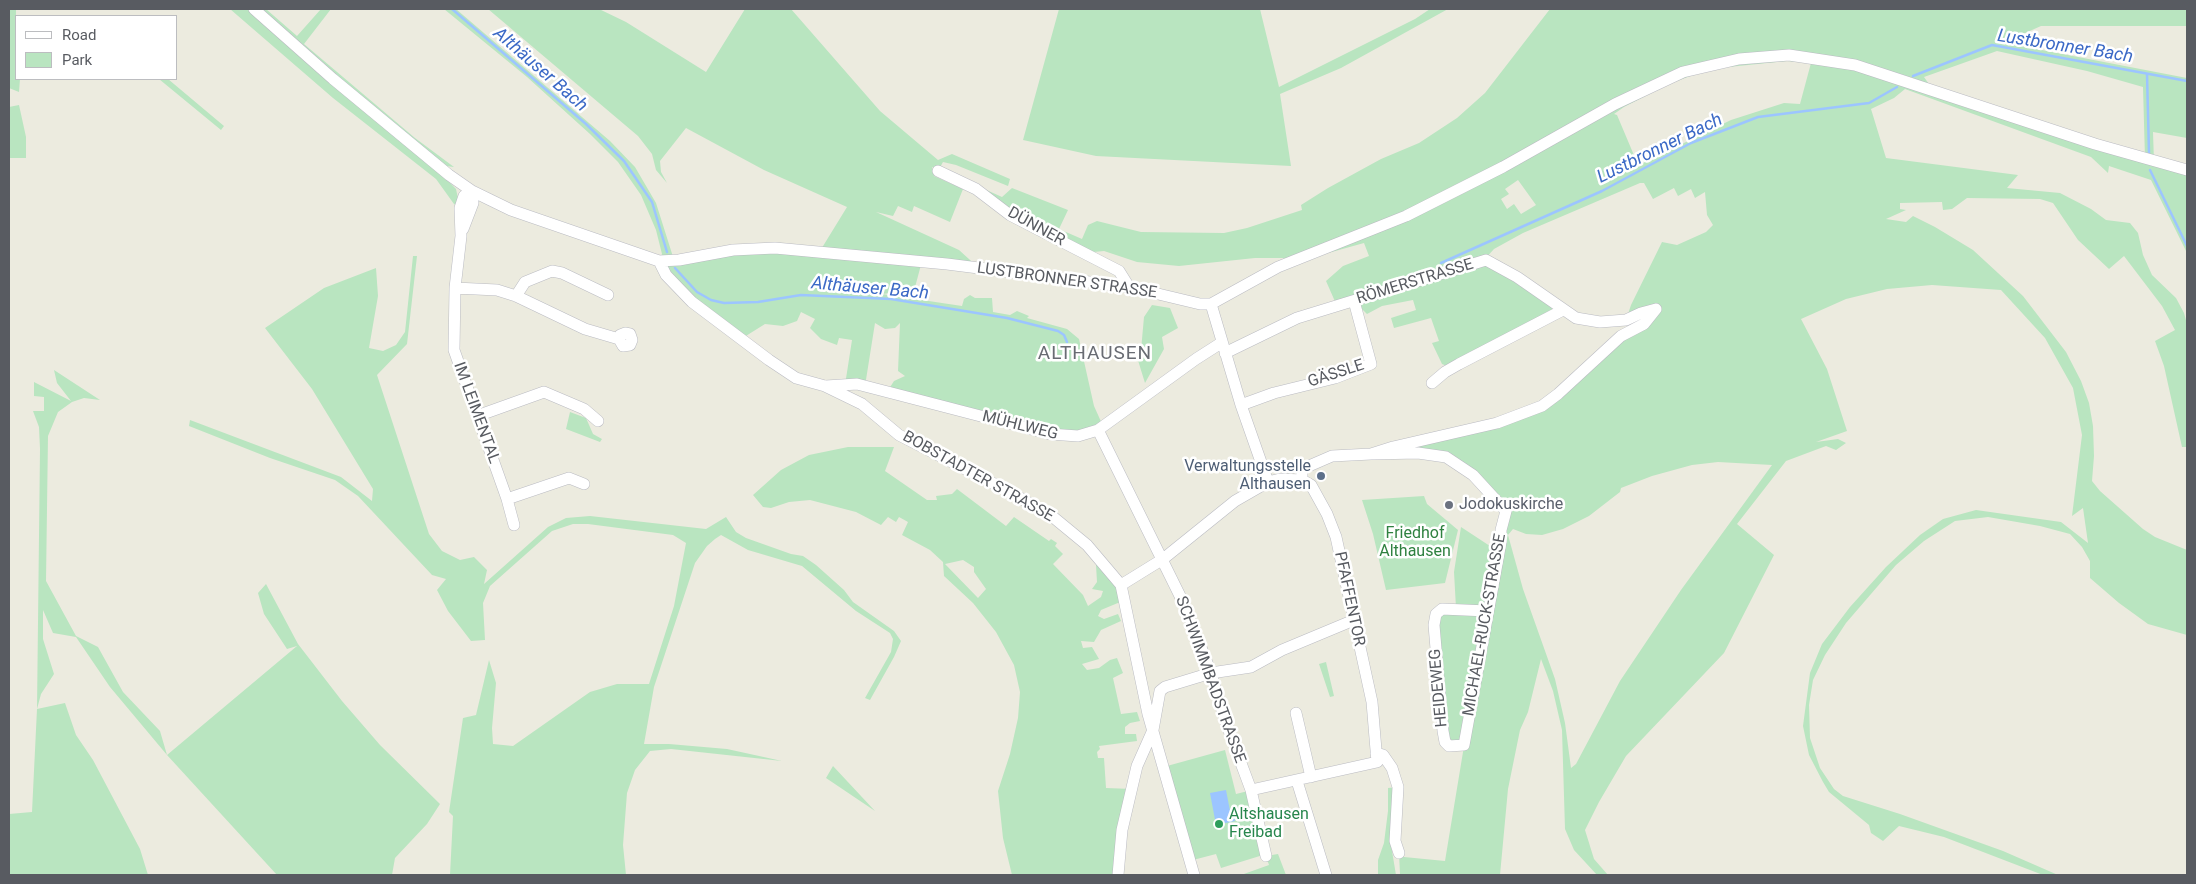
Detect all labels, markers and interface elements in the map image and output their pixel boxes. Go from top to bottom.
legend [15,15,178,80]
water label: Althäuser Bach [488,23,592,117]
text: Road [62,26,96,44]
water label: Lustbronner Bach [1996,26,2134,68]
text: Park [62,51,92,69]
water label: Lustbronner Bach [1594,109,1726,189]
street label: DÜNNER [1004,203,1068,251]
street label: RÖMERSTRASSE [1354,255,1476,309]
street label: LUSTBRONNER STRASSE [976,259,1158,303]
water label: Althäuser Bach [810,273,930,305]
district label: ALTHAUSEN [1037,343,1153,365]
street label: GÄSSLE [1305,356,1367,392]
street label: IM LEIMENTAL [449,360,503,466]
street label: MÜHLWEG [980,407,1060,445]
street label: BOBSTADTER STRASSE [899,427,1057,527]
place label: Verwaltungsstelle Althausen [1184,457,1311,495]
marker: Verwaltungsstelle Althausen [1315,470,1327,482]
place label: Jodokuskirche [1459,495,1563,515]
marker: Jodokuskirche [1443,499,1455,511]
park label: Friedhof Althausen [1379,524,1451,562]
street label: MICHAEL-RUCK-STRASSE [1459,532,1511,718]
street label: PFAFFENTOR [1330,550,1368,648]
street label: SCHWIMMBADSTRASSE [1171,594,1249,766]
street label: HEIDEWEG [1426,648,1452,728]
place label: Altshausen Freibad [1229,805,1309,843]
marker: Altshausen Freibad [1213,818,1225,830]

